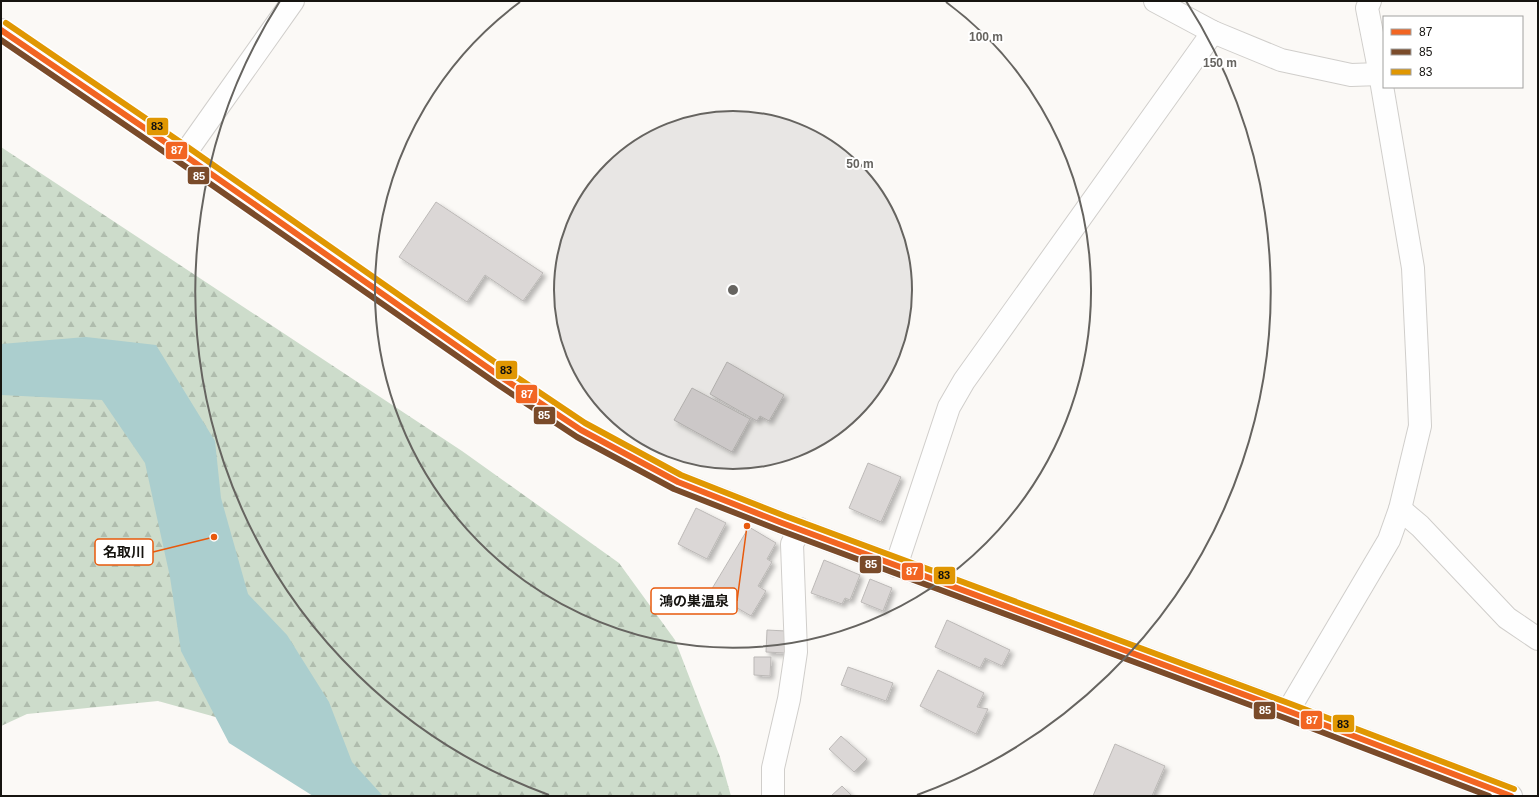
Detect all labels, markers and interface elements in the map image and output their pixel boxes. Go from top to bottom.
legend [1383,16,1523,88]
text: 87 [1419,25,1433,39]
text: 100 m [969,30,1003,44]
text: 85 [1419,45,1433,59]
text: 150 m [1203,56,1237,70]
text: 83 [1419,65,1433,79]
line badge: 83 [146,117,169,136]
text: 83 [151,120,163,132]
line badge: 87 [165,141,188,160]
text: 87 [171,144,183,156]
text: 50 m [846,157,874,171]
line badge: 85 [187,166,210,185]
text: 85 [193,170,205,182]
centre of rings [726,283,740,297]
line badge: 83 [495,360,518,380]
text: 83 [500,364,512,376]
line badge: 87 [515,384,538,404]
text: 87 [521,388,533,400]
line badge: 85 [533,406,556,425]
text: 85 [538,409,550,421]
callout: 名取川 [95,539,153,565]
text: 名取川 [103,544,145,560]
line badge: 85 [859,555,882,574]
text: 85 [865,558,877,570]
line badge: 87 [901,562,924,581]
text: 87 [906,565,918,577]
line badge: 83 [933,566,956,585]
text: 83 [938,569,950,581]
callout: 鴻の巣温泉 [651,588,737,614]
text: 鴻の巣温泉 [659,593,729,609]
line badge: 85 [1253,701,1276,720]
text: 85 [1259,704,1271,716]
line badge: 87 [1300,710,1323,730]
text: 87 [1306,714,1318,726]
line badge: 83 [1332,714,1355,733]
text: 83 [1337,718,1349,730]

